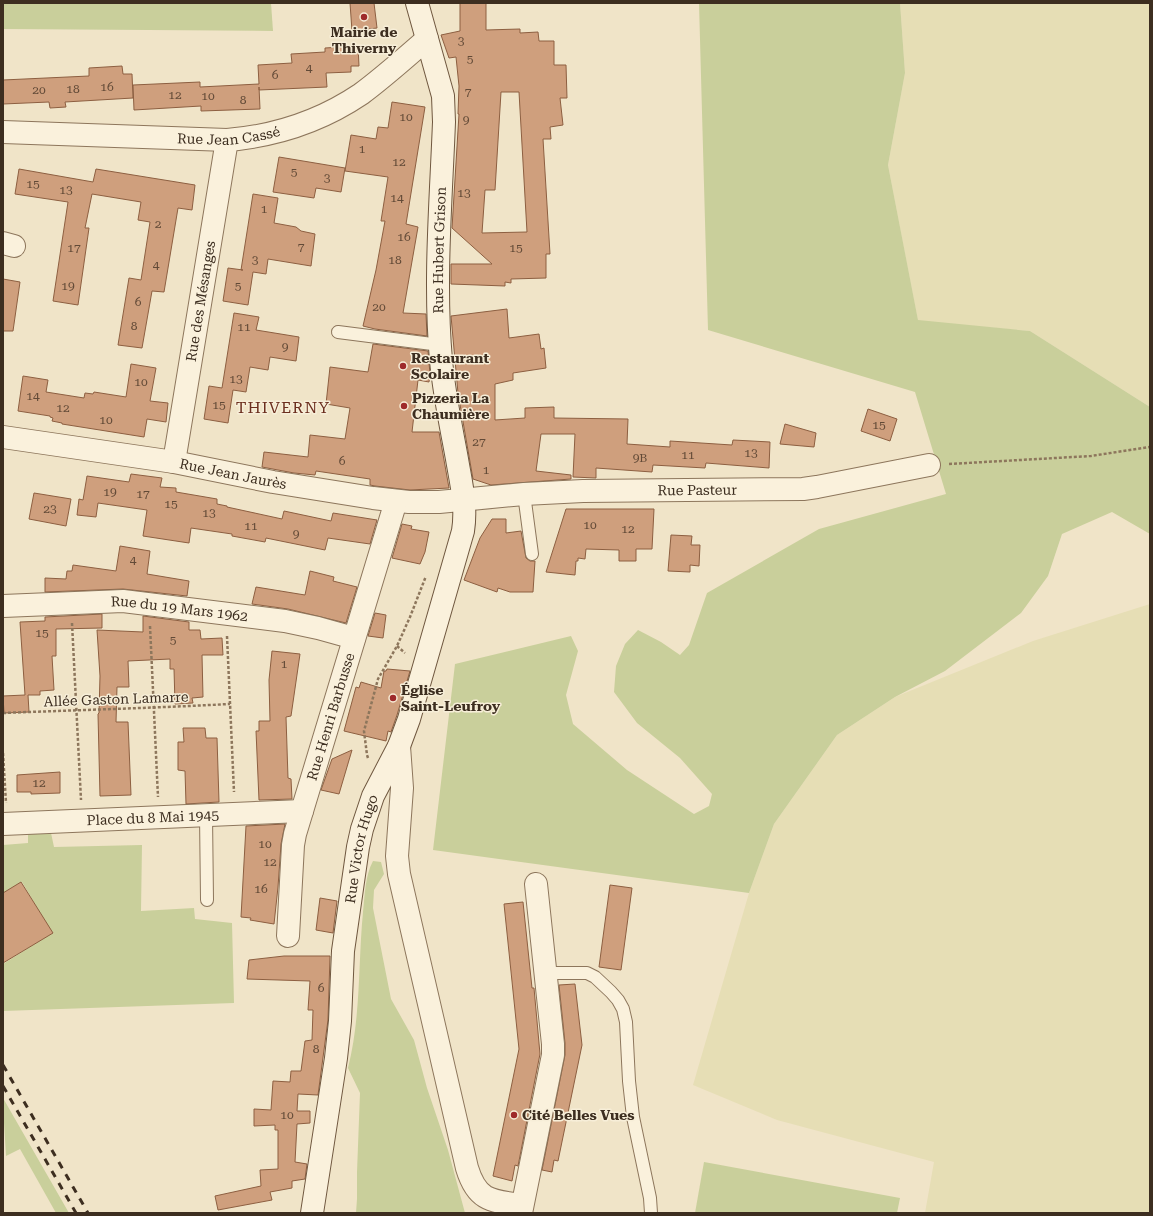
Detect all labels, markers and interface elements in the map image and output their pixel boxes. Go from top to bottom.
marker: Mairie de Thiverny [359,12,369,22]
place label: Mairie de Thiverny [331,24,397,56]
house number: 3 [458,34,465,48]
house number: 5 [467,52,474,66]
house number: 4 [306,61,313,75]
house number: 6 [272,68,279,82]
house number: 16 [100,80,114,94]
house number: 18 [66,82,80,96]
house number: 20 [32,83,46,97]
house number: 7 [465,85,472,99]
house number: 12 [168,88,182,102]
house number: 10 [201,89,215,103]
house number: 8 [240,93,247,107]
house number: 10 [399,110,413,124]
house number: 9 [463,113,470,127]
street label: Rue Jean Cassé [177,123,282,148]
house number: 1 [359,142,366,156]
house number: 12 [392,155,406,169]
house number: 5 [291,165,298,179]
house number: 3 [324,171,331,185]
house number: 15 [26,177,40,191]
house number: 13 [59,183,73,197]
street label: Rue Hubert Grison [430,186,449,314]
house number: 13 [457,186,471,200]
house number: 14 [390,191,404,205]
house number: 1 [261,202,268,216]
house number: 2 [155,217,162,231]
house number: 16 [397,230,411,244]
street label: Rue des Mésanges [183,239,218,363]
house number: 7 [298,240,305,254]
house number: 17 [67,241,81,255]
house number: 15 [509,241,523,255]
house number: 3 [252,253,259,267]
house number: 18 [388,253,402,267]
house number: 4 [153,258,160,272]
house number: 19 [61,279,75,293]
house number: 5 [235,279,242,293]
house number: 6 [135,295,142,309]
house number: 20 [372,300,386,314]
house number: 8 [131,319,138,333]
house number: 11 [237,320,251,334]
house number: 9 [282,340,289,354]
place label: Restaurant Scolaire [411,350,489,382]
marker: Restaurant Scolaire [398,361,408,371]
house number: 13 [229,372,243,386]
house number: 10 [134,375,148,389]
house number: 14 [26,389,40,403]
place label: Pizzeria La Chaumière [412,390,490,422]
house number: 15 [212,398,226,412]
district label: THIVERNY [236,398,330,417]
house number: 12 [56,401,70,415]
marker: Pizzeria La Chaumière [399,401,409,411]
house number: 10 [99,413,113,427]
house number: 15 [872,418,886,432]
house number: 27 [472,435,486,449]
house number: 13 [744,446,758,460]
house number: 11 [681,448,695,462]
house number: 9B [633,451,647,465]
house number: 6 [339,454,346,468]
street label: Rue Jean Jaurès [178,455,288,492]
house number: 1 [483,463,490,477]
street label: Rue Pasteur [657,482,737,498]
house number: 19 [103,485,117,499]
house number: 17 [136,487,150,501]
house number: 15 [164,497,178,511]
house number: 23 [43,502,57,516]
house number: 13 [202,506,216,520]
house number: 10 [583,518,597,532]
house number: 11 [244,519,258,533]
house number: 12 [621,522,635,536]
house number: 9 [293,527,300,541]
house number: 4 [130,553,137,567]
street label: Rue du 19 Mars 1962 [111,593,249,624]
house number: 15 [35,626,49,640]
house number: 5 [170,633,177,647]
street label: Rue Henri Barbusse [304,650,358,782]
house number: 1 [281,657,288,671]
place label: Église Saint-Leufroy [401,682,501,714]
street label: Allée Gaston Lamarre [43,688,189,710]
marker: Église Saint-Leufroy [388,693,398,703]
house number: 12 [32,776,46,790]
street label: Rue Victor Hugo [342,792,381,904]
street label: Place du 8 Mai 1945 [86,807,220,828]
house number: 10 [258,837,272,851]
house number: 12 [263,855,277,869]
house number: 16 [254,882,268,896]
house number: 6 [318,981,325,995]
house number: 8 [313,1042,320,1056]
place label: Cité Belles Vues [522,1107,635,1123]
house number: 10 [280,1108,294,1122]
marker: Cité Belles Vues [509,1110,519,1120]

